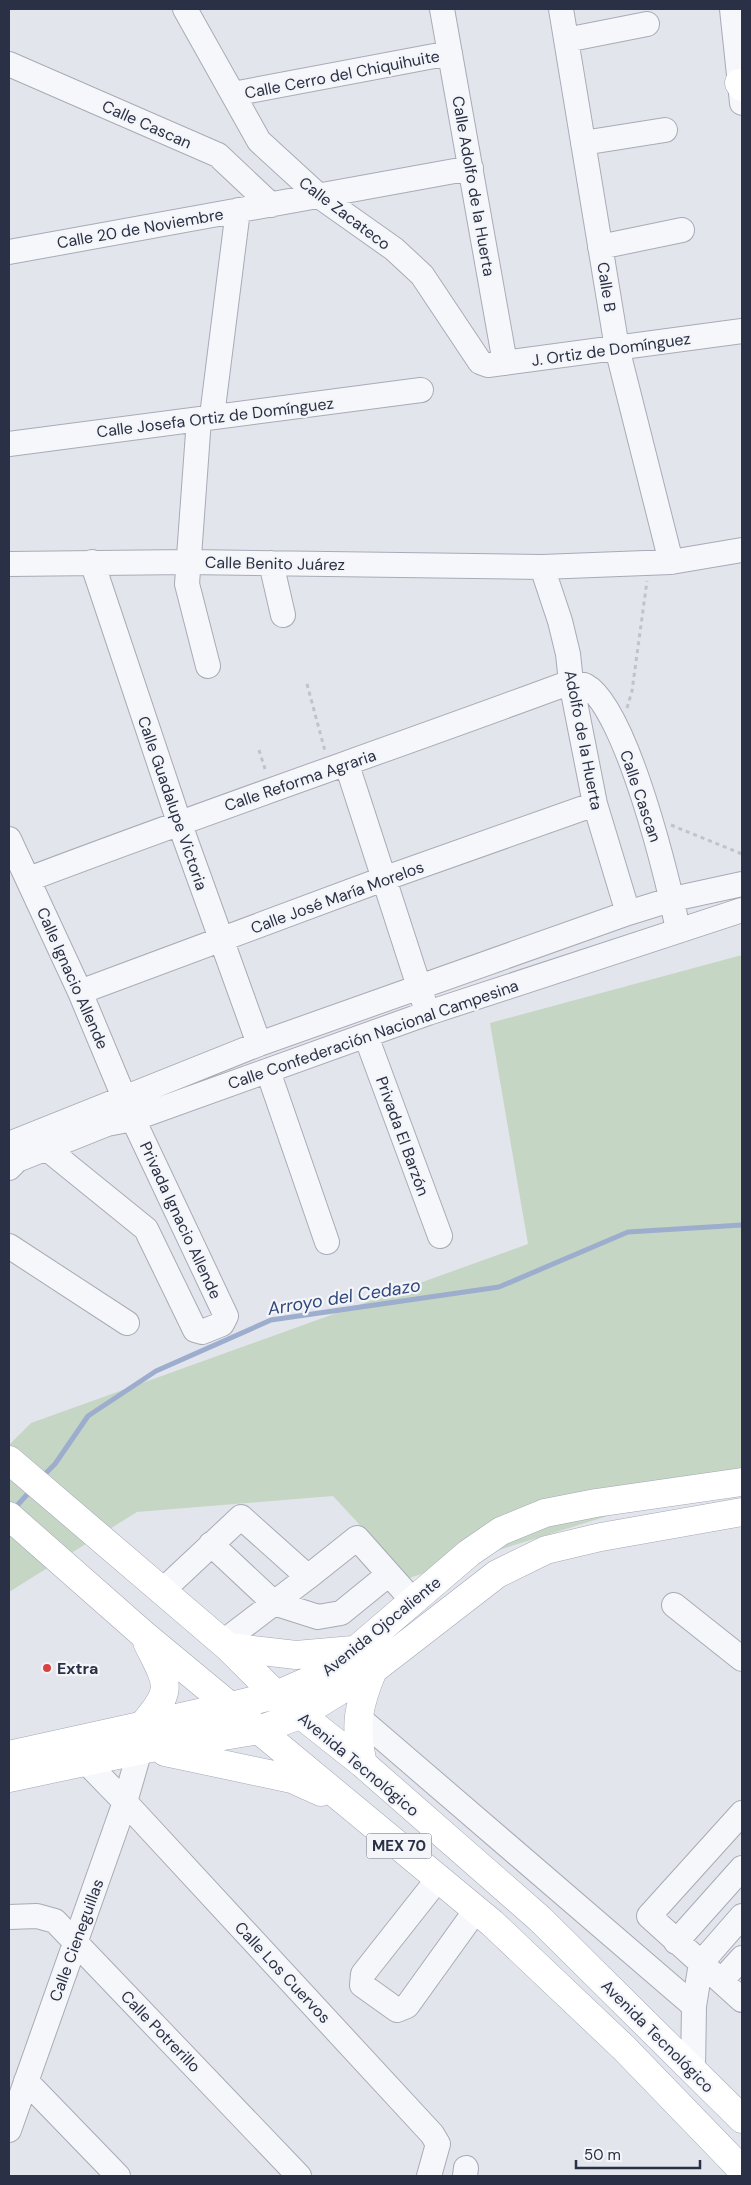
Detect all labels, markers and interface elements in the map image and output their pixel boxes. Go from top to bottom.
street label: Calle Cerro del Chiquihuite [243,45,441,104]
street label: Calle Adolfo de la Huerta [447,94,500,278]
street label: Calle Cascan [99,95,195,154]
street label: Calle Zacateco [295,172,395,255]
street label: Calle 20 de Noviembre [55,203,225,253]
street label: Calle B [592,261,621,314]
street label: J. Ortiz de Domínguez [530,328,692,371]
street label: Calle Josefa Ortiz de Domínguez [95,393,335,442]
street label: Calle Benito Juárez [205,552,345,575]
street label: Adolfo de la Huerta [560,668,607,812]
street label: Calle Guadalupe Victoria [133,713,212,893]
street label: Calle Reforma Agraria [222,745,379,816]
street label: Calle Cascan [615,747,666,845]
street label: Calle José María Morelos [248,856,427,939]
street label: Calle Ignacio Allende [32,904,113,1052]
street label: Calle Confederación Nacional Campesina [225,975,521,1094]
street label: Privada El Barzón [371,1073,434,1199]
street label: Privada Ignacio Allende [135,1138,226,1302]
water label: Arroyo del Cedazo [265,1273,422,1321]
street label: Avenida Ojocaliente [317,1572,445,1681]
place label: Extra [57,1658,98,1679]
marker: Extra [41,1662,53,1674]
street label: Avenida Tecnológico [294,1708,423,1821]
road number: MEX 70 [366,1834,432,1858]
street label: Calle Cieneguillas [45,1876,108,2004]
street label: Calle Los Cuervos [230,1917,335,2028]
street label: Avenida Tecnológico [597,1975,719,2097]
street label: Calle Potrerillo [116,1986,205,2077]
scale bar [576,2138,700,2170]
text: 50 m [584,2145,621,2165]

